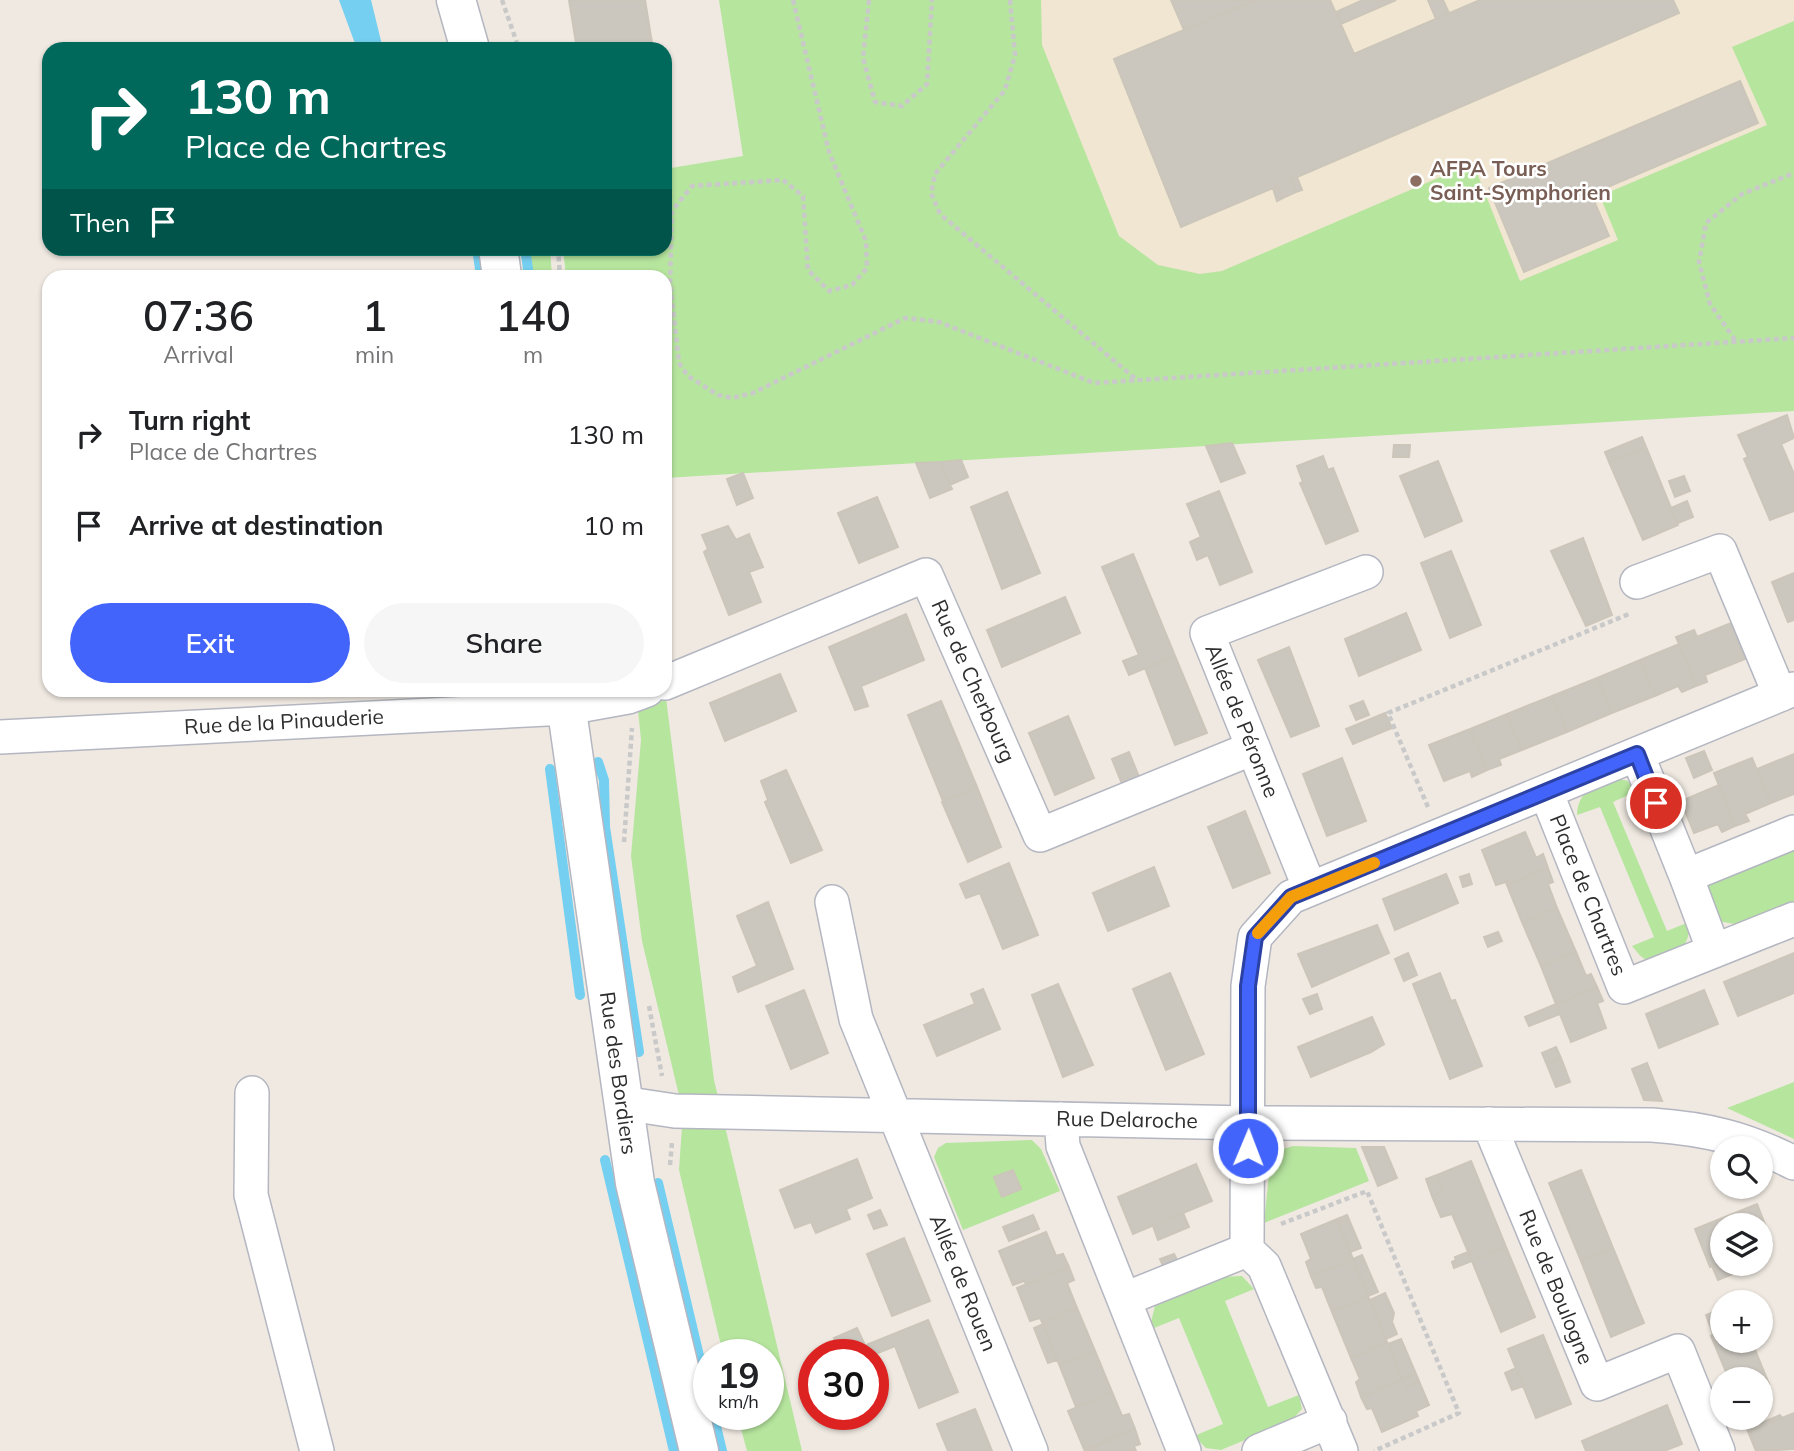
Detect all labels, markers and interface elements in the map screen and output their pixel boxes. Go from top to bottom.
text: 130 m [185,65,331,126]
icon: right [70,70,161,161]
text: Place de Chartres [185,126,447,166]
place label: AFPA Tours Saint-Symphorien [1430,155,1611,205]
marker: AFPA Tours Saint-Symphorien [1408,173,1424,189]
icon: arrive [144,203,182,241]
text: Then [70,206,130,239]
text: 07:36 [143,289,254,342]
text: 1 [362,289,387,342]
text: 140 [495,289,571,342]
text: Arrival [163,340,234,369]
text: min [355,340,394,369]
text: m [523,340,543,369]
text: Turn right [129,404,250,437]
icon: right [70,416,108,454]
text: 130 m [568,418,644,451]
text: Place de Chartres [129,437,317,466]
icon: arrive [70,507,108,545]
text: Arrive at destination [129,509,384,542]
text: 10 m [583,509,644,542]
street label: Rue de Cherbourg [926,595,1022,766]
button: Exit [70,603,350,683]
button: Share [364,603,644,683]
street label: Allée de Péronne [1200,640,1286,801]
street label: Rue de la Pinauderie [183,703,384,739]
pin [1626,773,1686,833]
icon: arrive [1637,784,1675,822]
street label: Place de Chartres [1545,810,1633,979]
street label: Rue des Bordiers [595,990,643,1156]
street label: Rue Delaroche [1056,1105,1198,1133]
position arrow [1211,1111,1285,1185]
map controls [1710,1136,1773,1430]
button: search [1710,1136,1773,1199]
street label: Rue de Boulogne [1514,1205,1600,1368]
street label: Allée de Rouen [925,1210,1003,1355]
button: layers [1710,1213,1773,1276]
button: + [1710,1290,1773,1353]
speed limit sign: 30 [798,1339,889,1430]
text: 19 [717,1353,760,1397]
button: − [1710,1367,1773,1430]
text: km/h [718,1390,759,1413]

